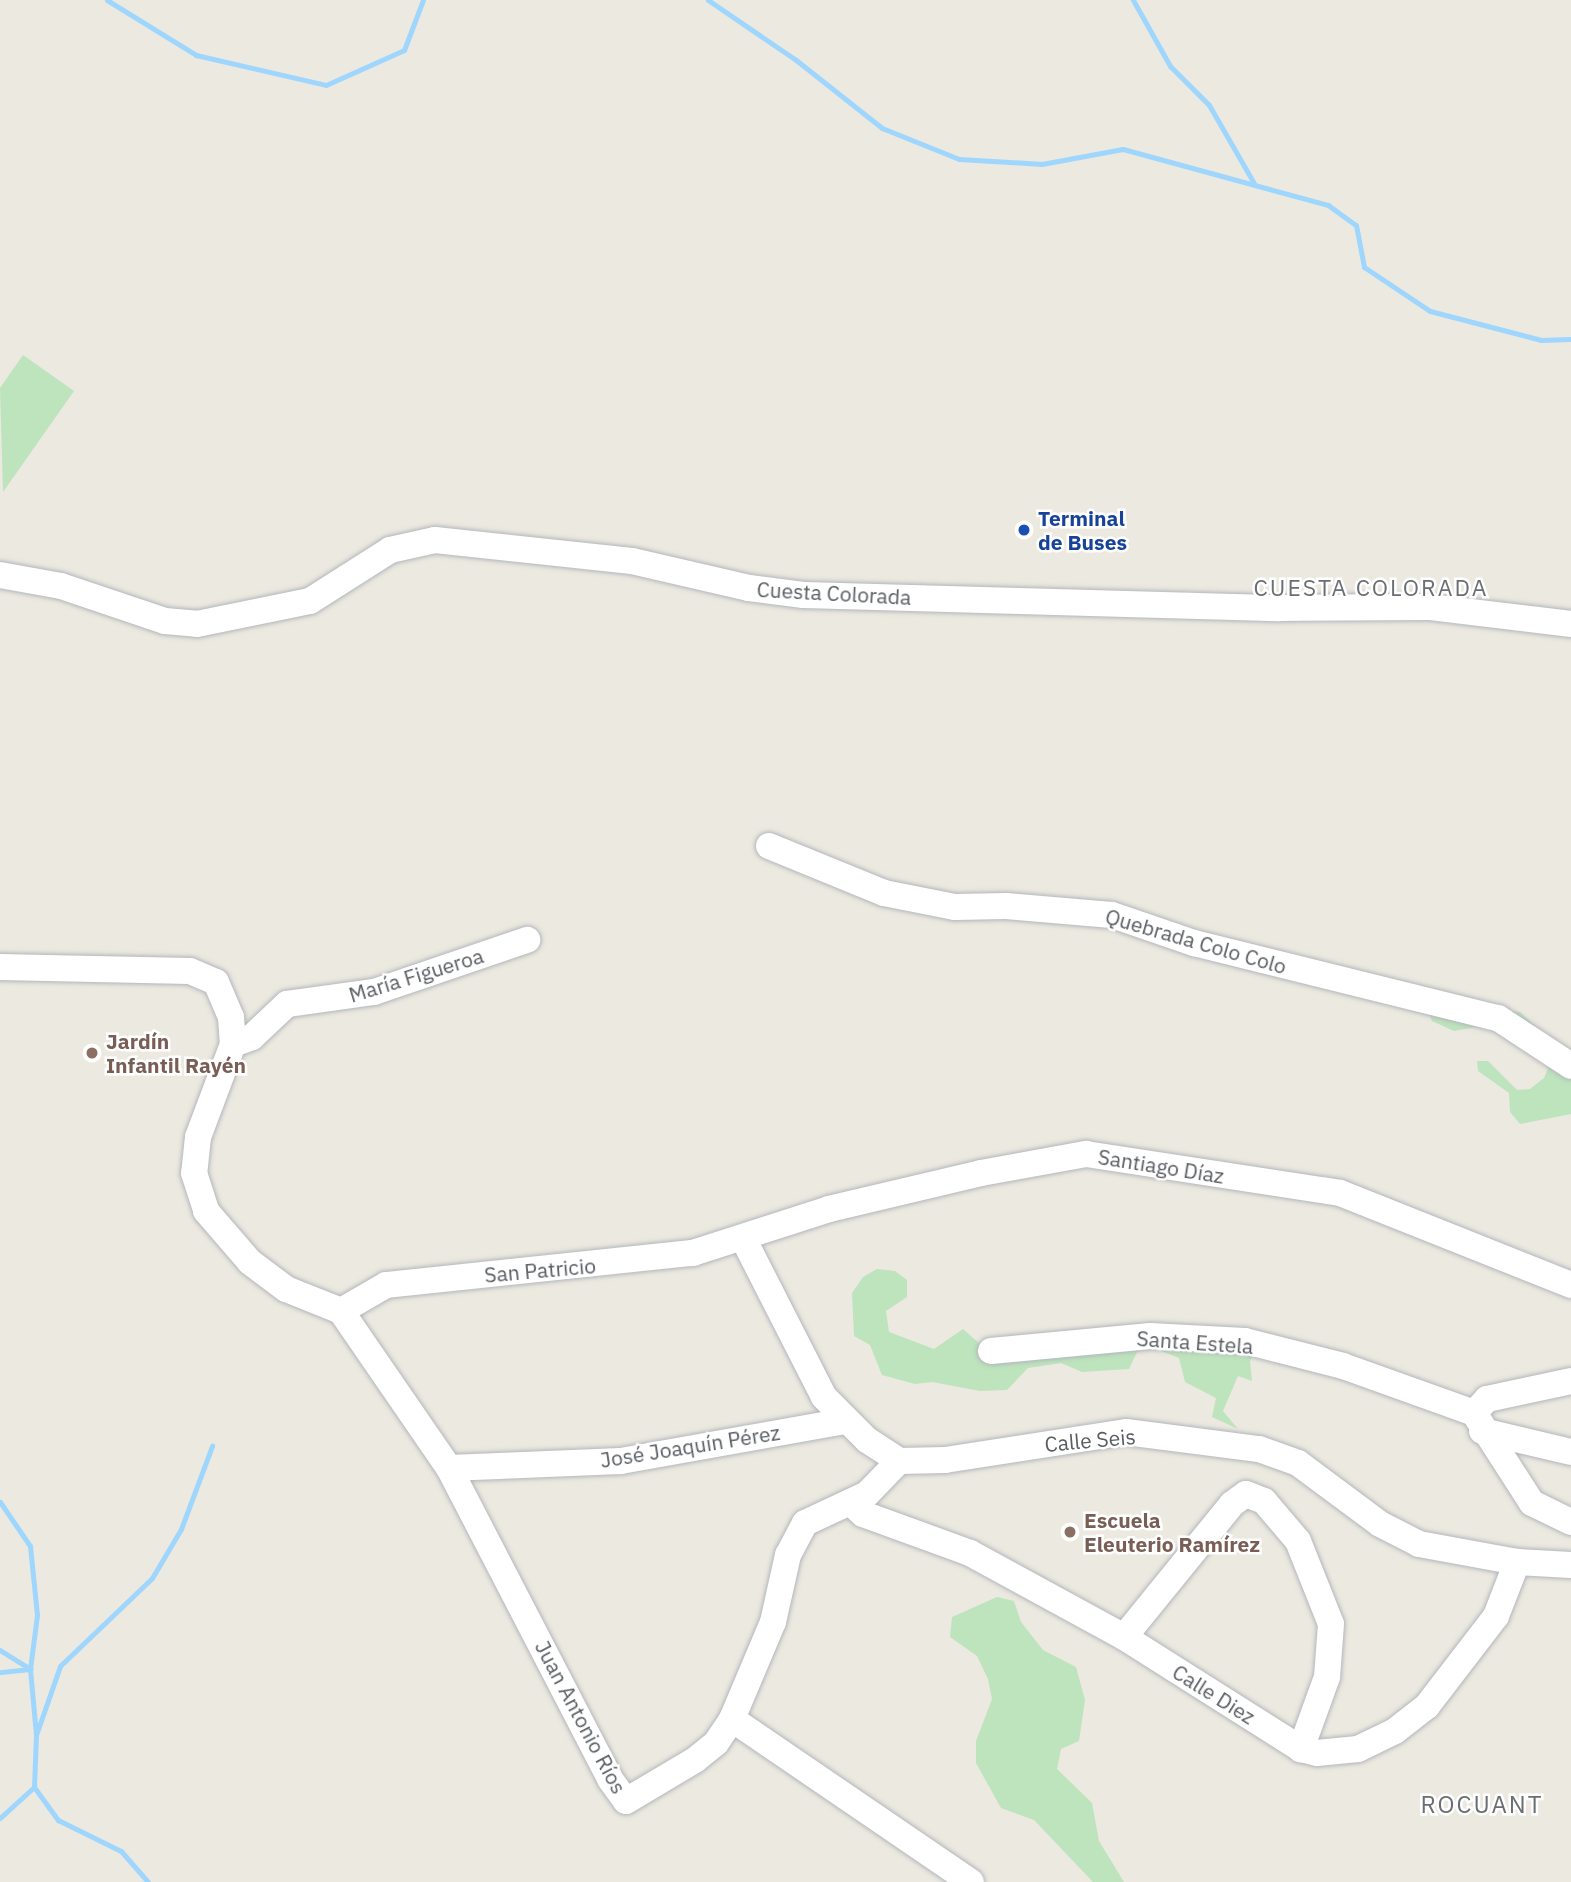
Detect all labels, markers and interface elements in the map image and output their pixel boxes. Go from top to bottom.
place label: Terminal de Buses [1038,505,1127,555]
marker: Terminal de Buses [1016,522,1032,538]
district label: CUESTA COLORADA [1255,573,1487,601]
street label: Cuesta Colorada [756,576,912,610]
street label: Quebrada Colo Colo [1103,903,1289,979]
street label: María Figueroa [346,943,486,1007]
place label: Jardín Infantil Rayén [106,1028,246,1078]
marker: Jardín Infantil Rayén [84,1045,100,1061]
street label: Santiago Díaz [1096,1144,1226,1188]
street label: San Patricio [483,1253,597,1287]
street label: Santa Estela [1136,1325,1254,1359]
street label: José Joaquín Pérez [598,1419,782,1473]
street label: Calle Seis [1043,1423,1137,1457]
place label: Escuela Eleuterio Ramírez [1084,1507,1260,1557]
marker: Escuela Eleuterio Ramírez [1062,1524,1078,1540]
street label: Juan Antonio Ríos [530,1636,632,1798]
street label: Calle Diez [1168,1659,1260,1729]
district label: ROCUANT [1421,1791,1543,1819]

